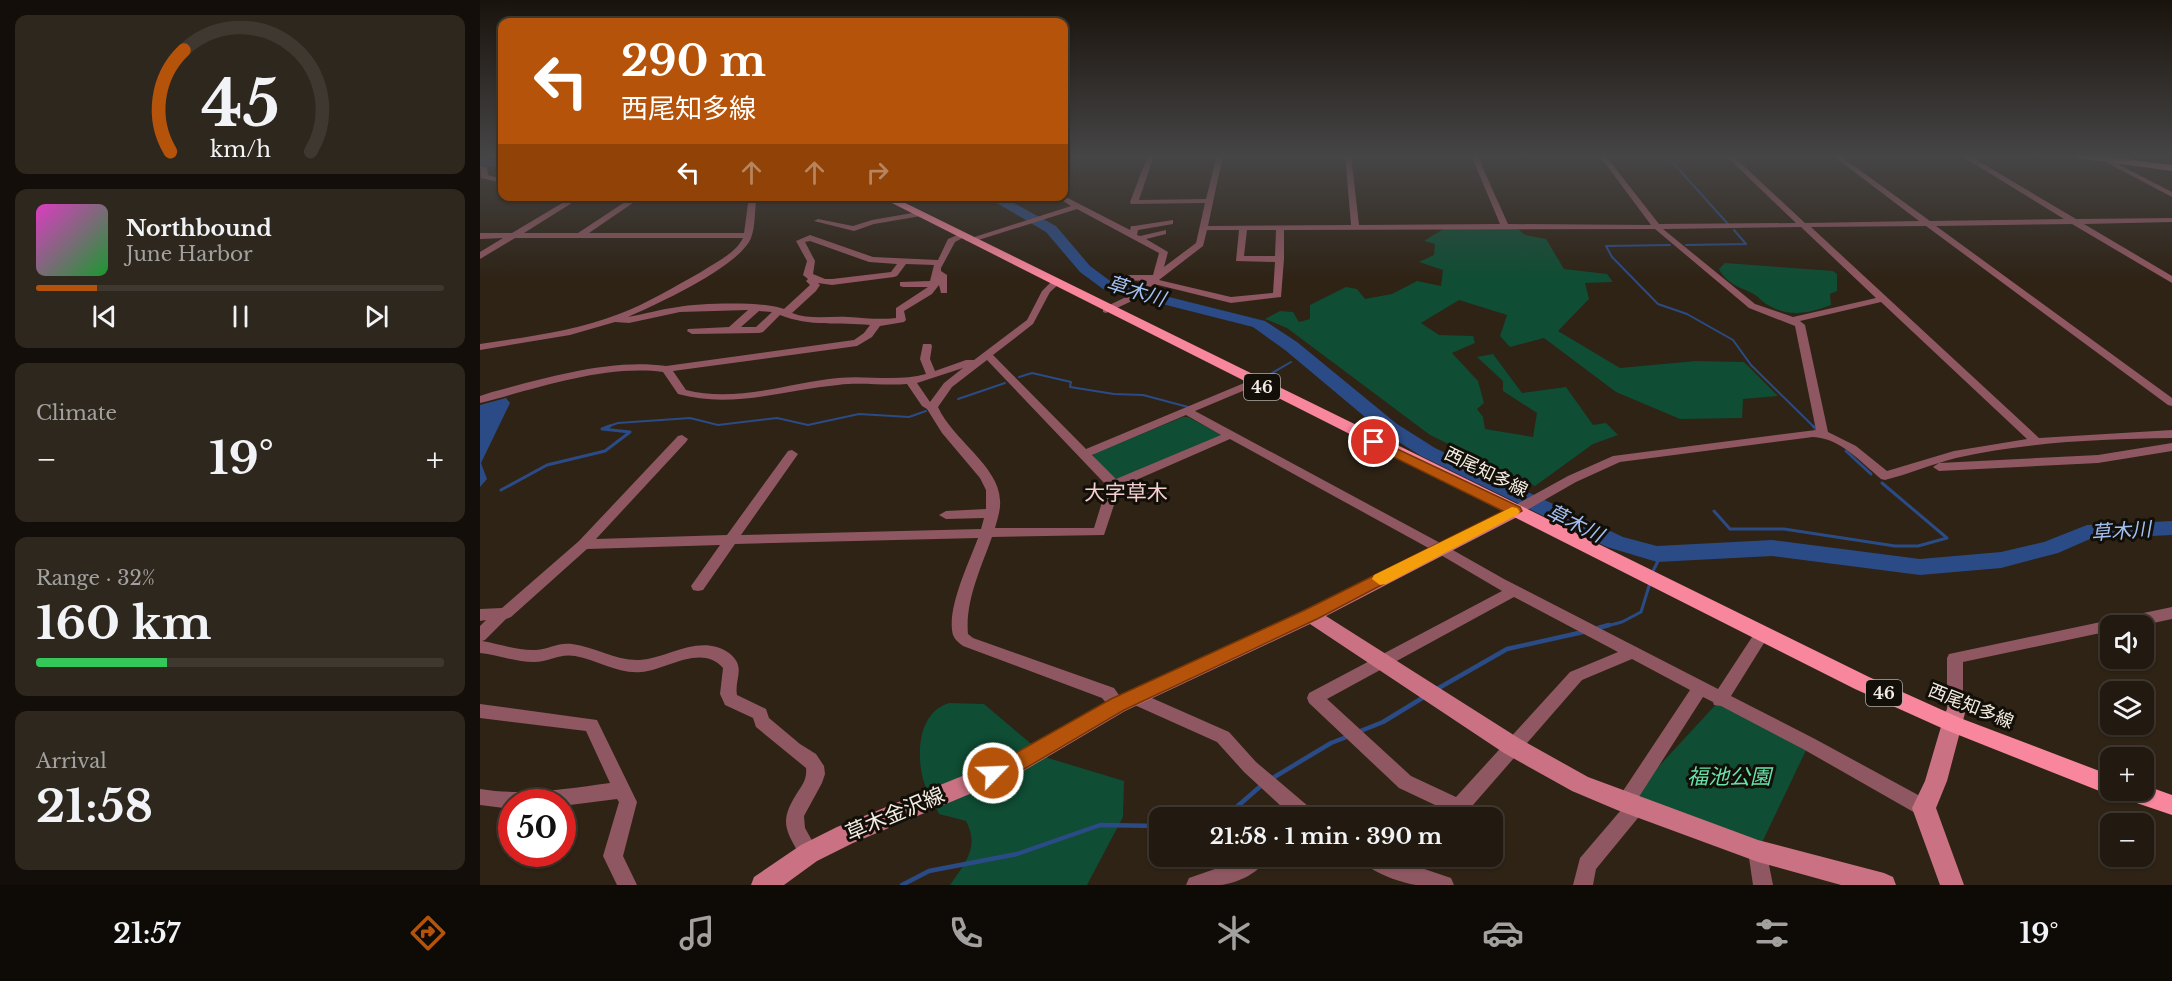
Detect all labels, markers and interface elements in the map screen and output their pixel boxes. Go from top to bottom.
text: 290 m [621,35,766,87]
icon: left [522,42,600,120]
text: 45 [201,65,279,143]
text: 西尾知多線 [621,92,756,125]
text: km/h [210,136,271,163]
icon: left [672,156,705,189]
icon: ahead [735,156,768,189]
icon: ahead [798,156,831,189]
icon: right [861,156,894,189]
text: Northbound [126,215,272,242]
text: June Harbor [126,242,253,266]
water label: 草木川 [1104,271,1170,312]
icon: previous [88,300,121,333]
icon: pause [224,300,257,333]
icon: next [360,300,393,333]
road number: 46 [1244,374,1280,400]
text: Climate [36,401,117,425]
pin [1348,416,1399,467]
icon: arrive [1357,425,1390,458]
text: 19° [209,430,274,486]
text: − [36,439,57,480]
text: + [426,439,444,480]
street label: 西尾知多線 [1441,442,1531,502]
district label: 大字草木 [1084,480,1168,506]
water label: 草木川 [1543,499,1609,548]
water label: 草木川 [2090,517,2154,545]
text: Range · 32% [36,566,155,590]
text: 160 km [36,595,212,651]
map controls [2100,615,2154,867]
button: sound [2100,615,2154,669]
street label: 西尾知多線 [1925,679,2017,733]
road number: 46 [1866,680,1902,706]
button: layers [2100,681,2154,735]
position arrow [961,741,1025,805]
button: + [2100,747,2154,801]
text: Arrival [36,749,107,773]
park label: 福池公園 [1687,764,1774,790]
text: 21:58 [36,778,153,834]
street label: 草木金沢線 [842,782,948,846]
speed limit sign: 50 [498,789,576,867]
button: − [2100,813,2154,867]
text: 21:58 · 1 min · 390 m [1210,823,1442,850]
icon: directions [407,912,449,954]
icon: music [676,912,718,954]
icon: phone [945,912,987,954]
icon: climate [1213,912,1255,954]
icon: car [1482,912,1524,954]
icon: filters [1751,912,1793,954]
text: 21:57 [113,917,180,950]
text: 19° [2020,917,2059,950]

